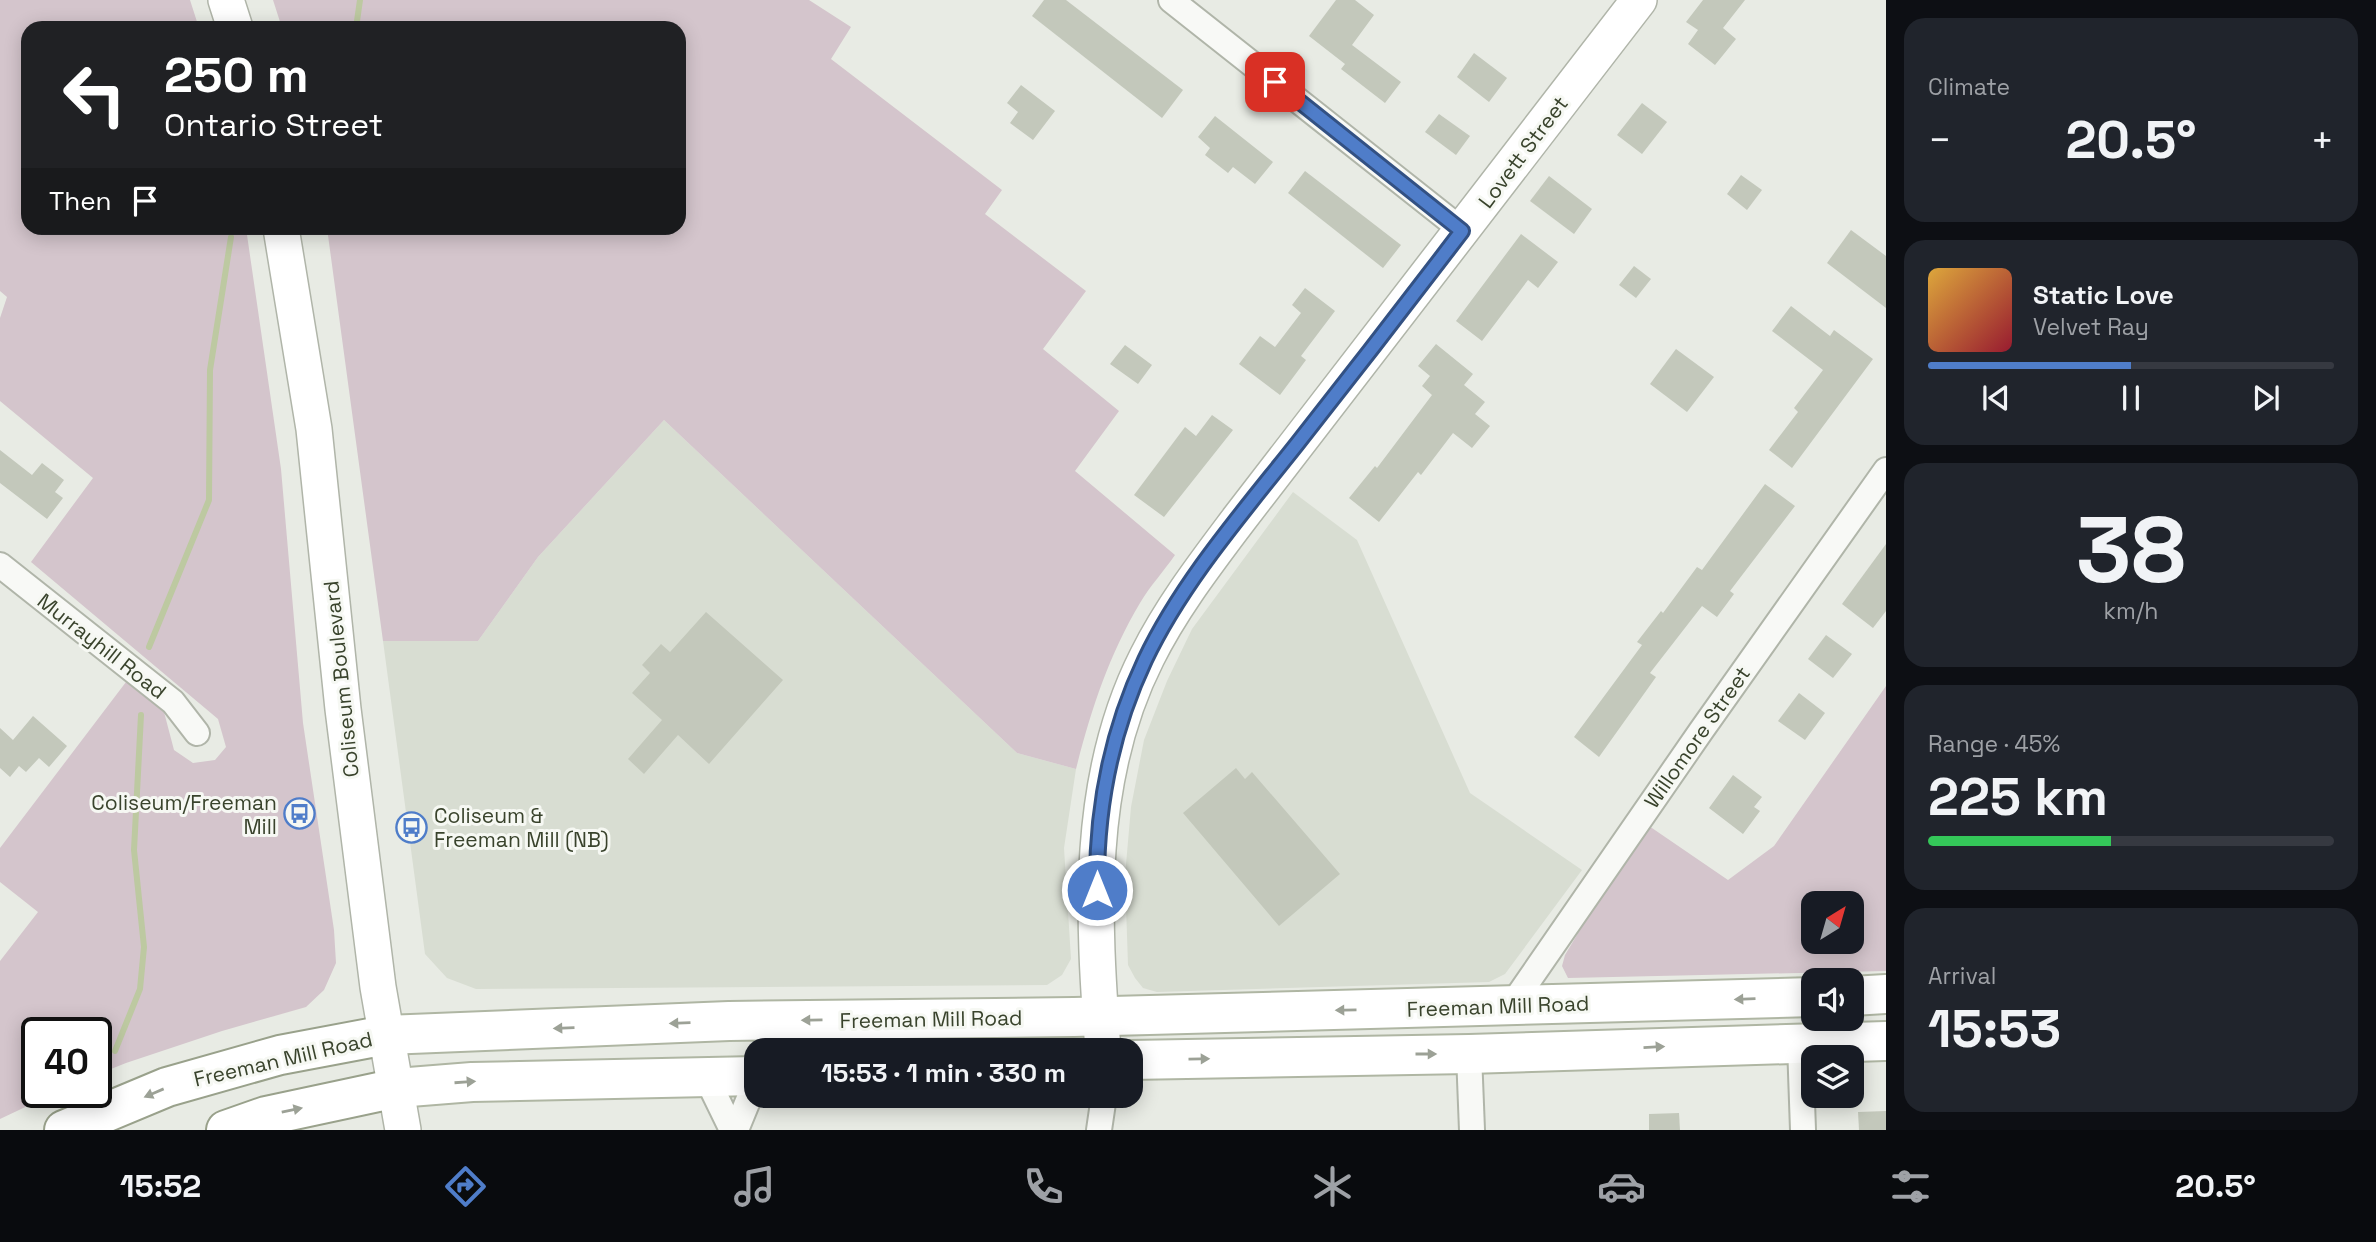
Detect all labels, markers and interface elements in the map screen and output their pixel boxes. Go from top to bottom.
text: 250 m [164,44,309,106]
icon: left [49,49,140,140]
pin [1245,52,1305,112]
icon: arrive [1256,63,1294,101]
text: Climate [1928,72,2010,102]
street label: Lovett Street [1472,91,1574,213]
text: Ontario Street [164,105,383,145]
text: 20.5° [2065,107,2197,173]
text: − [1928,116,1952,164]
text: + [2310,116,2334,164]
icon: arrive [126,182,164,220]
text: Then [49,184,112,218]
text: Static Love [2033,278,2174,312]
text: Velvet Ray [2033,312,2149,342]
icon: previous [1977,379,2015,417]
icon: pause [2112,379,2150,417]
icon: next [2247,379,2285,417]
text: 38 [2076,492,2186,609]
street label: Coliseum Boulevard [317,579,365,779]
street label: Murrayhill Road [32,587,172,705]
text: km/h [2104,596,2158,626]
street label: Willomore Street [1638,661,1756,813]
text: Range · 45% [1928,729,2060,759]
text: 225 km [1928,764,2108,830]
place label: Coliseum/Freeman Mill [91,789,277,840]
bus stop icon: Coliseum/Freeman Mill [283,797,317,831]
place label: Coliseum & Freeman Mill (NB) [434,802,609,853]
bus stop icon: Coliseum & Freeman Mill (NB) [394,810,428,844]
position arrow [1060,853,1134,927]
north arrow [1801,891,1864,954]
map controls [1801,891,1864,1108]
text: Arrival [1928,961,1996,991]
button: sound [1801,968,1864,1031]
street label: Freeman Mill Road [1406,989,1590,1023]
one-way arrow [1734,994,1756,1005]
text: 15:53 [1928,996,2061,1062]
street label: Freeman Mill Road [839,1004,1023,1034]
one-way arrow [1335,1004,1357,1016]
one-way arrow [801,1014,823,1026]
speed limit sign: 40 [21,1017,112,1108]
one-way arrow [669,1018,691,1029]
one-way arrow [553,1023,575,1034]
street label: Freeman Mill Road [191,1025,375,1093]
one-way arrow [1643,1042,1665,1053]
button: layers [1801,1045,1864,1108]
one-way arrow [1415,1048,1437,1060]
one-way arrow [1188,1053,1210,1065]
text: 15:53 · 1 min · 330 m [821,1056,1066,1090]
one-way arrow [454,1077,476,1088]
one-way arrow [143,1087,164,1098]
one-way arrow [281,1105,303,1116]
icon: directions [441,1162,490,1211]
icon: music [730,1162,779,1211]
icon: phone [1019,1162,1068,1211]
icon: climate [1308,1162,1357,1211]
icon: car [1597,1162,1646,1211]
icon: filters [1886,1162,1935,1211]
text: 15:52 [120,1166,201,1206]
text: 20.5° [2175,1166,2256,1206]

